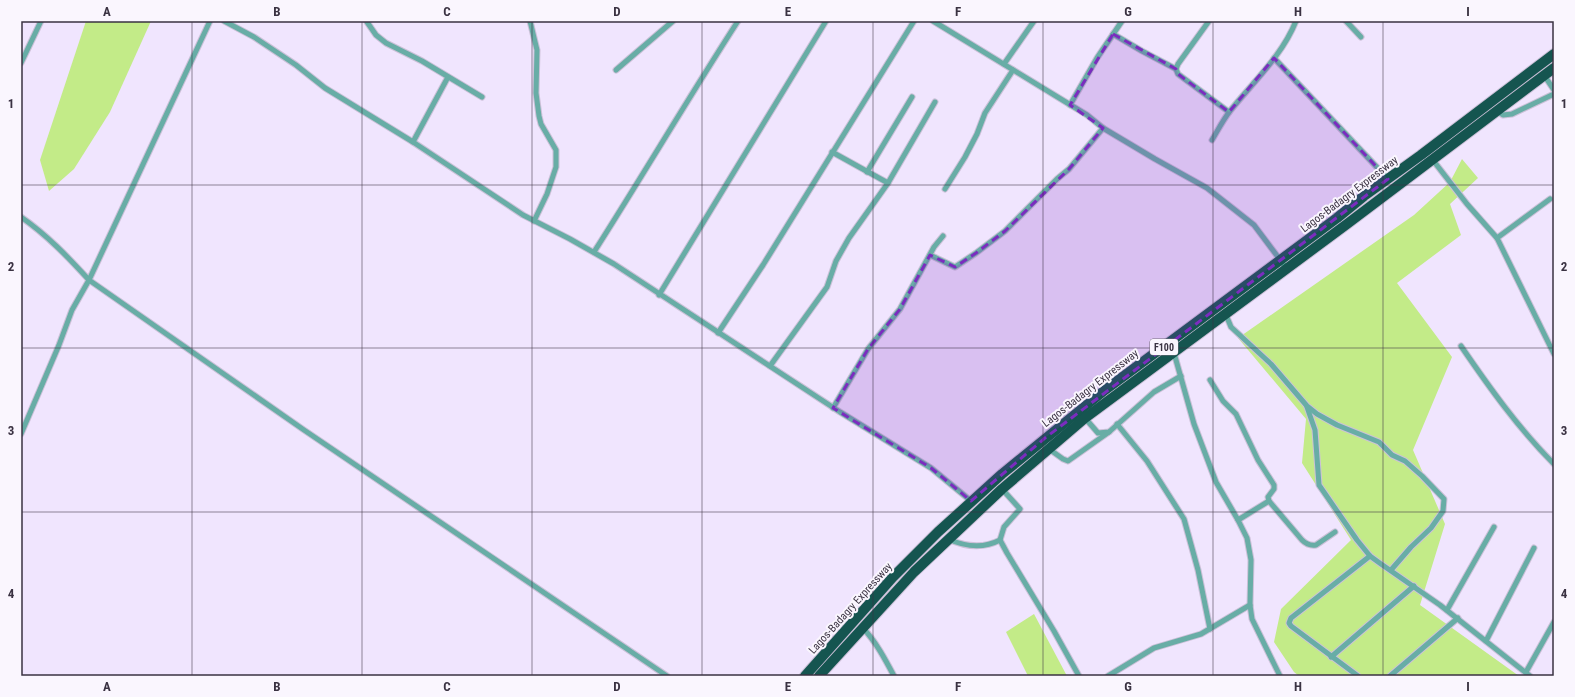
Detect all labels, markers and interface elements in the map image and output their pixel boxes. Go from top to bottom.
text: A [103,4,111,19]
text: B [273,4,281,19]
text: C [443,4,451,19]
text: D [613,4,621,19]
text: E [785,4,792,19]
text: F [955,4,961,19]
text: G [1124,4,1132,19]
text: H [1294,4,1302,19]
text: I [1466,4,1470,19]
text: 1 [8,96,14,111]
text: 1 [1561,96,1567,111]
street label: Lagos-Badagry Expressway [1298,153,1401,235]
text: 2 [8,259,15,274]
text: 2 [1561,259,1568,274]
road number: F100 [1150,339,1178,355]
street label: Lagos-Badagry Expressway [1040,347,1141,430]
text: 3 [8,423,14,438]
text: 3 [1561,423,1567,438]
street label: Lagos-Badagry Expressway [806,560,895,657]
text: 4 [8,586,15,601]
text: 4 [1561,586,1568,601]
text: A [103,679,111,694]
text: B [273,679,281,694]
text: C [443,679,451,694]
text: D [613,679,621,694]
text: E [785,679,792,694]
text: F [955,679,961,694]
text: G [1124,679,1132,694]
text: H [1294,679,1302,694]
text: I [1466,679,1470,694]

